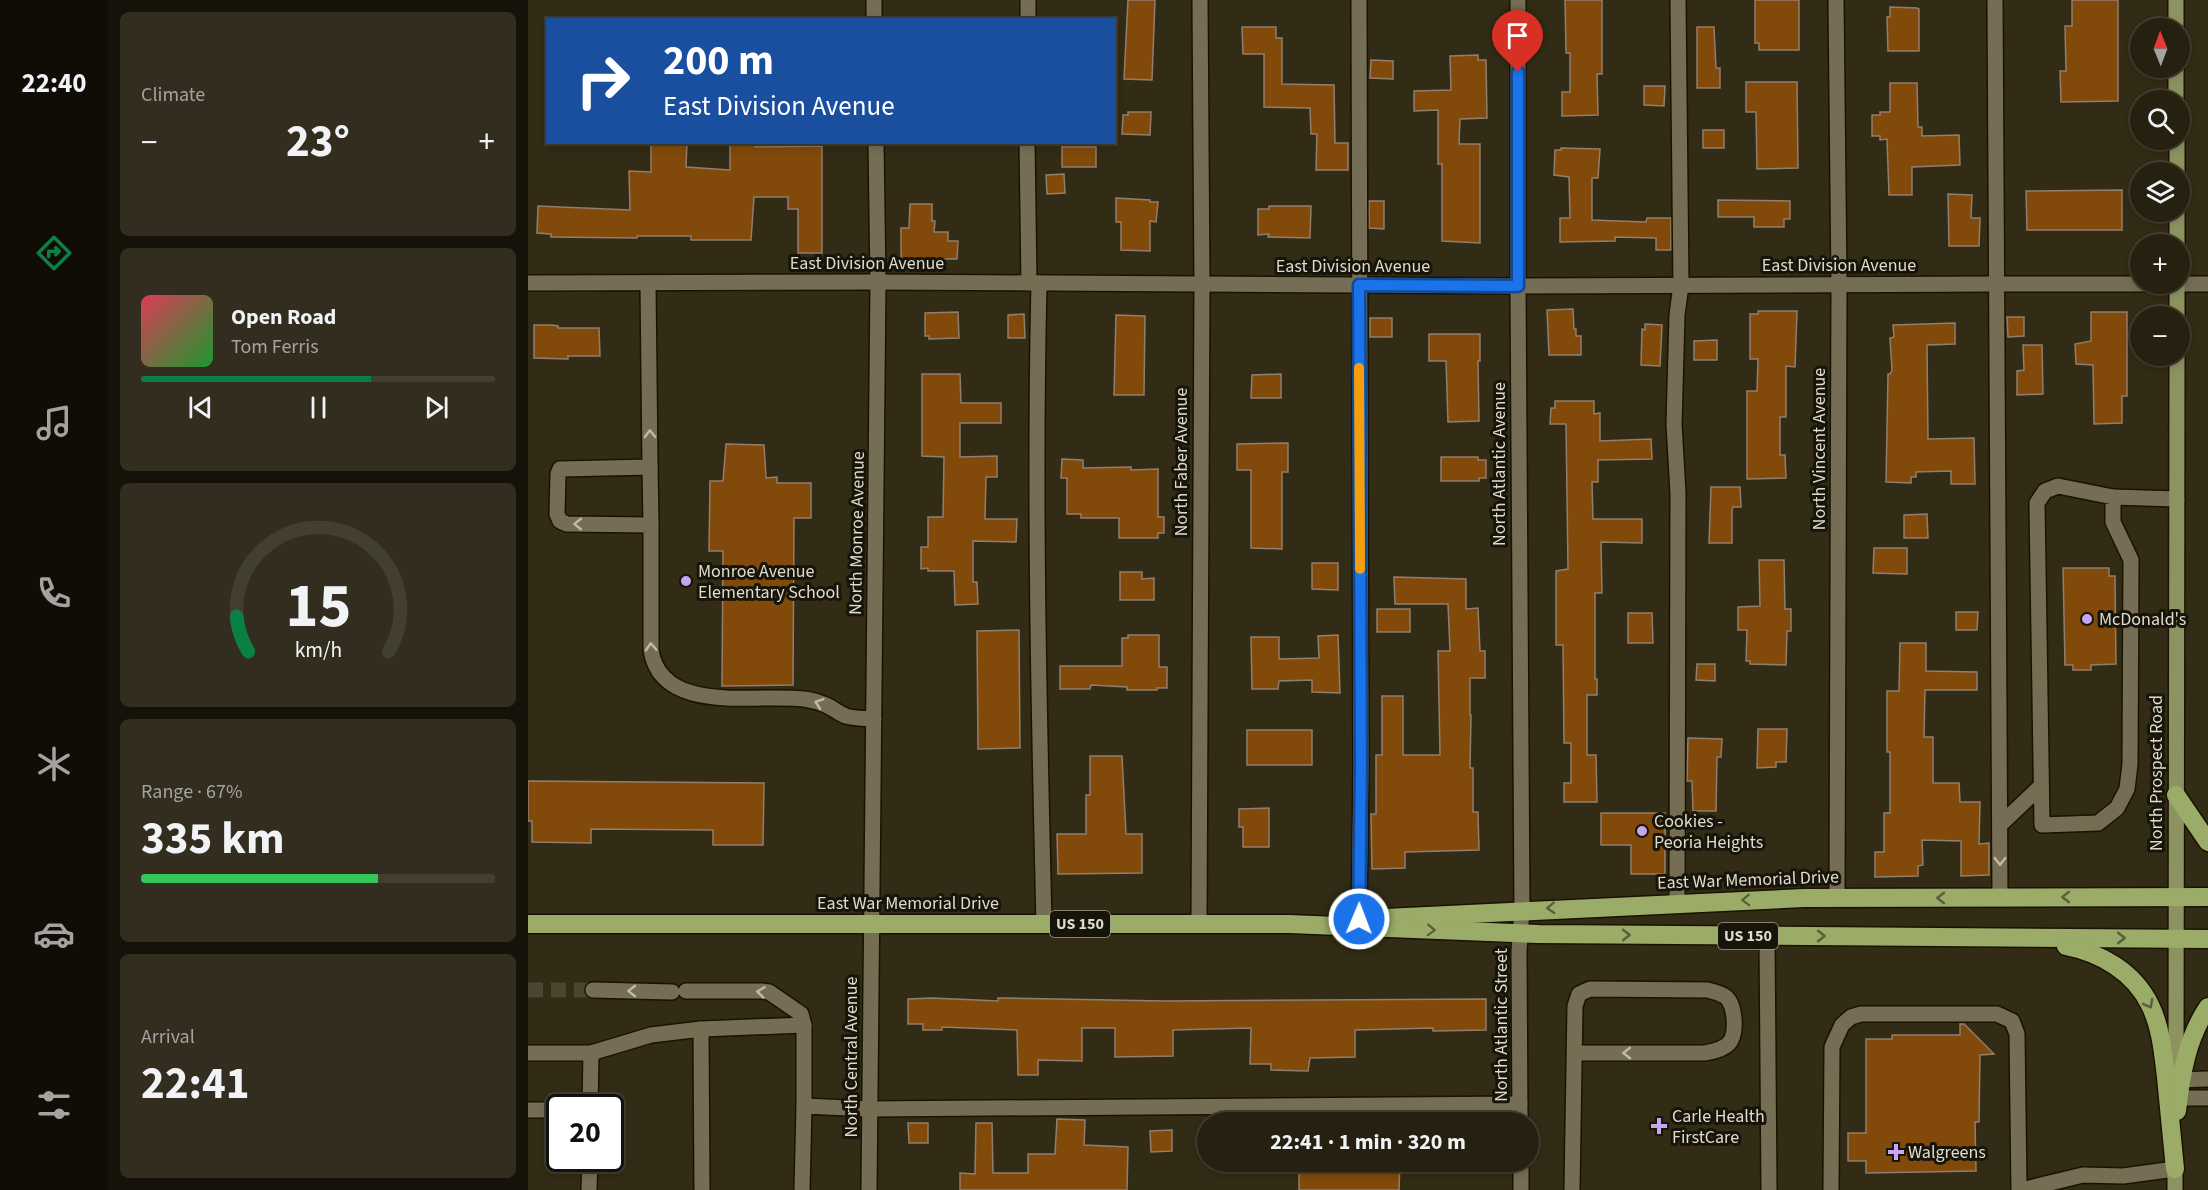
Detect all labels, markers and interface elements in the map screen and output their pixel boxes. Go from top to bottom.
pin [1492,10,1543,72]
north arrow [2130,18,2190,78]
map controls [2130,18,2190,366]
icon: arrive [1501,19,1534,52]
text: 200 m [663,31,774,91]
icon: right [564,42,642,120]
text: 22:40 [21,64,87,103]
text: Climate [141,81,205,109]
text: East Division Avenue [663,87,895,126]
button: search [2130,90,2190,150]
text: 23° [286,110,350,174]
text: − [141,119,157,166]
text: + [479,119,495,166]
button: layers [2130,162,2190,222]
icon: directions [33,232,75,274]
button: + [2130,234,2190,294]
street label: East Division Avenue [790,251,944,276]
street label: East Division Avenue [1762,253,1916,278]
street label: East Division Avenue [1276,254,1430,279]
text: Open Road [231,301,336,333]
button: − [2130,306,2190,366]
text: Tom Ferris [231,333,319,361]
street label: North Vincent Avenue [1807,368,1832,530]
street label: North Atlantic Avenue [1487,382,1512,546]
street label: North Faber Avenue [1169,388,1194,536]
icon: previous [184,391,217,424]
icon: pause [302,391,335,424]
icon: next [420,391,453,424]
icon: music [33,402,75,444]
one-way arrow [643,429,656,438]
street label: North Monroe Avenue [843,451,871,615]
one-way arrow [574,518,583,530]
place label: Monroe Avenue Elementary School [698,559,840,605]
text: 15 [285,562,351,651]
icon: phone [33,572,75,614]
marker: Monroe Avenue Elementary School [679,574,693,588]
place label: McDonald's [2099,607,2186,632]
marker: McDonald's [2080,612,2094,626]
text: km/h [294,635,342,666]
one-way arrow [645,643,658,652]
street label: North Prospect Road [2144,695,2169,851]
one-way arrow [814,698,825,711]
icon: climate [33,743,75,785]
text: Range · 67% [141,778,242,806]
text: 335 km [141,807,285,871]
place label: Cookies - Peoria Heights [1654,809,1763,855]
marker: Cookies - Peoria Heights [1635,824,1649,838]
one-way arrow [1994,857,2006,866]
street label: East War Memorial Drive [1657,864,1839,896]
position arrow [1327,887,1391,951]
street label: East War Memorial Drive [817,891,999,916]
one-way arrow [2061,891,2070,903]
one-way arrow [1937,892,1946,904]
one-way arrow [1742,893,1751,906]
one-way arrow [1547,902,1556,915]
road number: US 150 [1050,911,1110,937]
icon: car [33,913,75,955]
one-way arrow [1427,923,1436,936]
road number: US 150 [1718,923,1778,949]
one-way arrow [1622,929,1631,941]
one-way arrow [1817,930,1826,942]
one-way arrow [2117,932,2126,945]
street label: North Atlantic Street [1489,948,1514,1102]
street label: North Central Avenue [839,977,864,1137]
one-way arrow [628,985,637,997]
one-way arrow [756,986,766,999]
one-way arrow [2142,998,2153,1008]
text: Arrival [141,1023,195,1051]
one-way arrow [1622,1047,1631,1059]
text: 22:41 [141,1052,250,1116]
icon: filters [33,1084,75,1126]
speed limit sign: 20 [546,1094,624,1172]
place label: Carle Health FirstCare [1672,1104,1765,1150]
marker: Carle Health FirstCare [1650,1117,1668,1135]
text: 22:41 · 1 min · 320 m [1270,1126,1466,1158]
place label: Walgreens [1908,1140,1986,1165]
marker: Walgreens [1889,1145,1903,1159]

